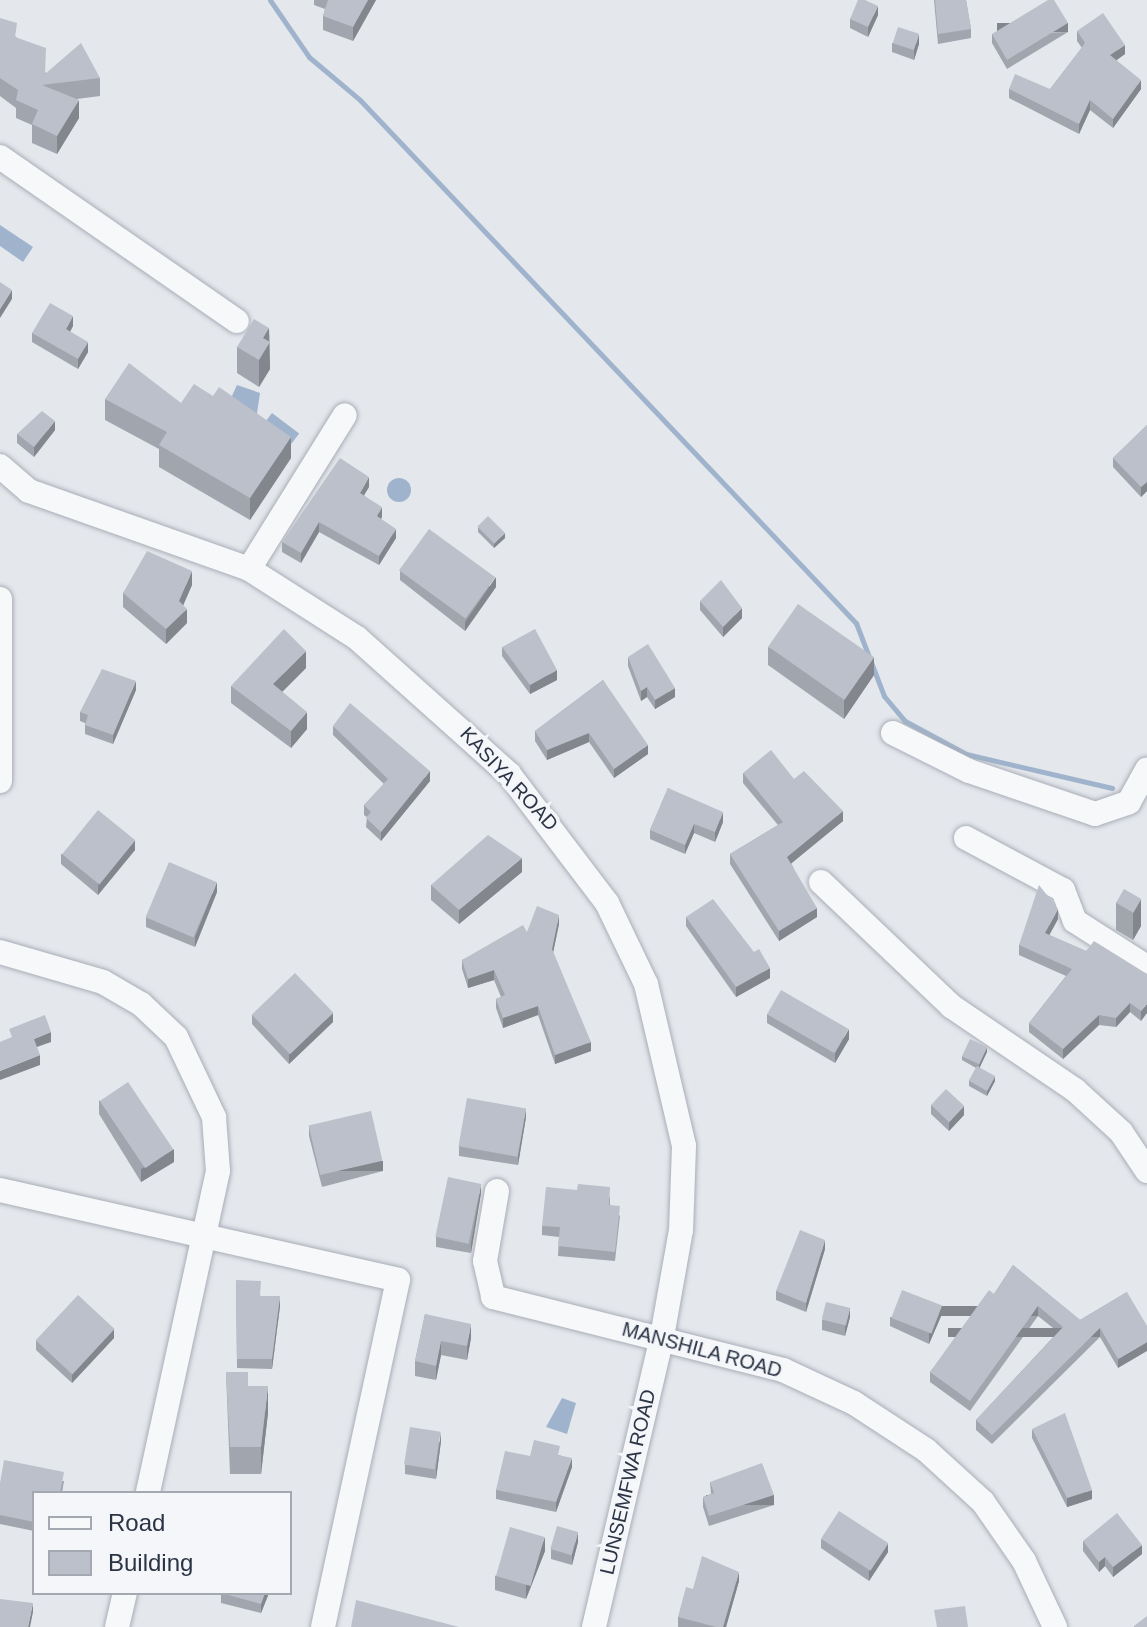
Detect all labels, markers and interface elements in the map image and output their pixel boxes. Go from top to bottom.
street label: KASIYA ROAD [454,722,564,836]
street label: MANSHILA ROAD [619,1317,785,1383]
street label: LUNSEMFWA ROAD [595,1387,661,1577]
legend [32,1491,292,1595]
text: Road [108,1509,165,1536]
text: Building [108,1549,193,1576]

